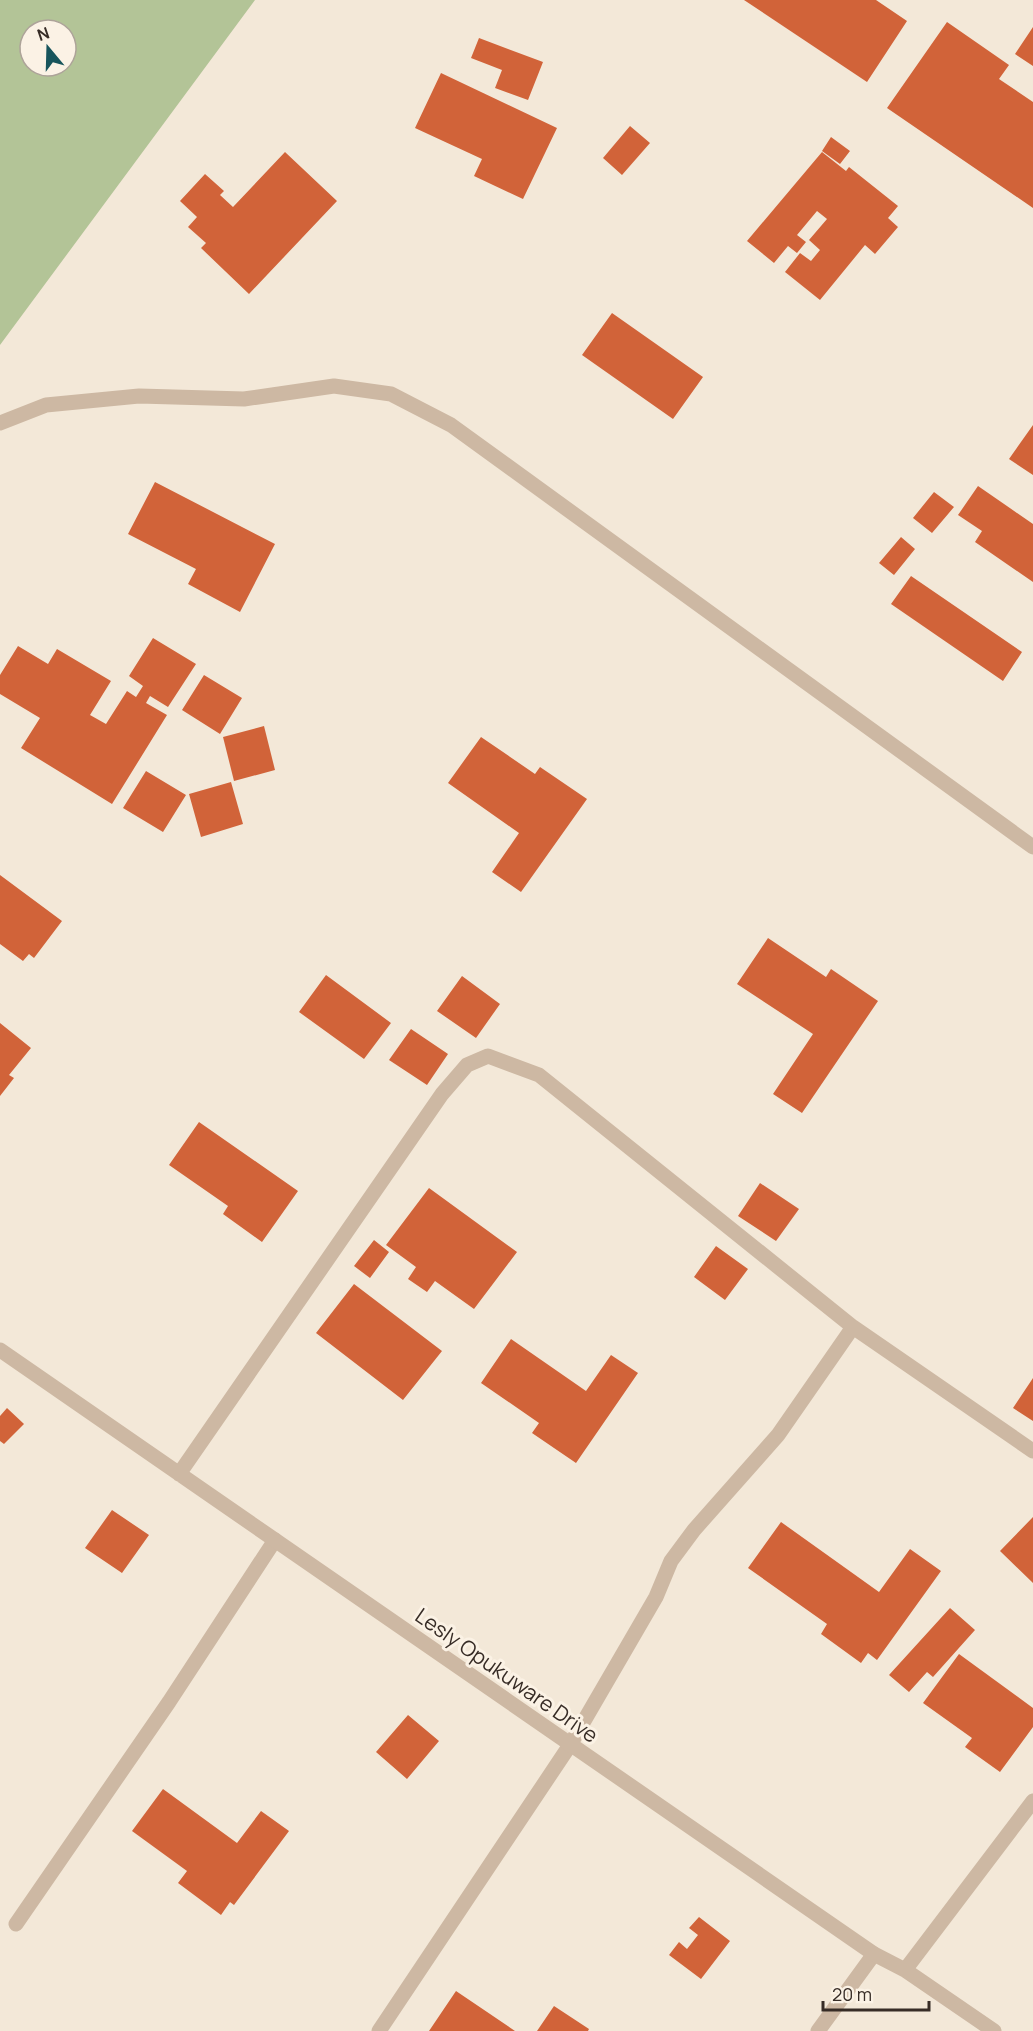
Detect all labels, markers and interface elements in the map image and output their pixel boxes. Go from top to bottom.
north arrow [18,18,78,78]
text: N [34,22,52,46]
street label: Lesly Opukuware Drive [410,1601,604,1749]
scale bar [823,1974,930,2012]
text: 20 m [832,1982,872,2006]

